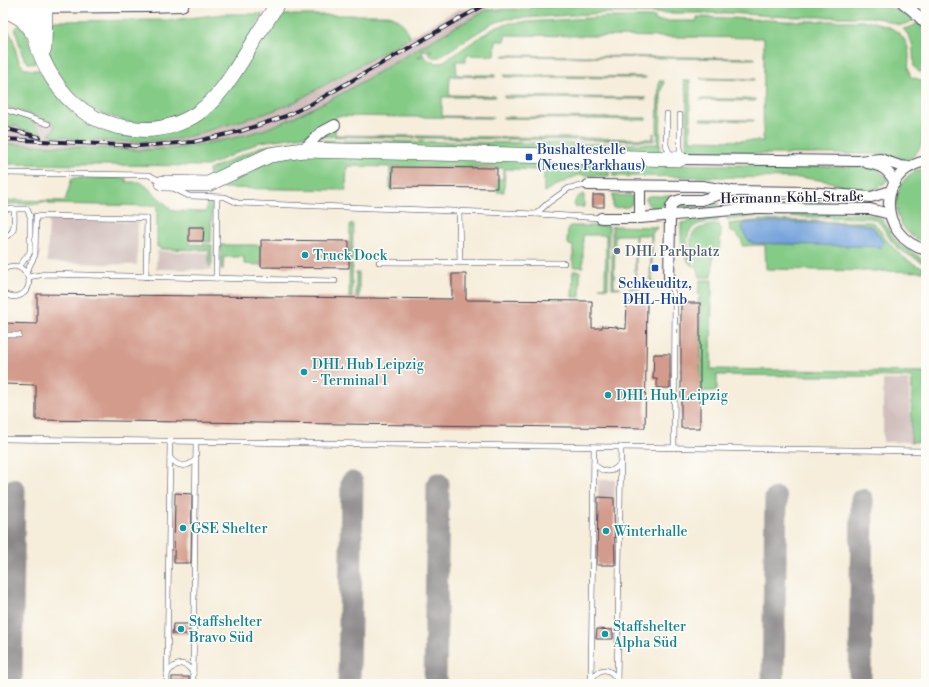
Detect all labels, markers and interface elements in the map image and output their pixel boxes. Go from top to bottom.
place label: Bushaltestelle (Neues Parkhaus) [536,141,646,175]
marker: Bushaltestelle (Neues Parkhaus) [524,152,534,162]
street label: Hermann-Köhl-Straße [720,188,864,208]
place label: DHL Parkplatz [625,243,720,261]
marker: DHL Parkplatz [612,246,622,256]
place label: Truck Dock [313,247,388,265]
marker: Truck Dock [300,250,310,260]
marker: Schkeuditz, DHL-Hub [650,263,660,273]
place label: Schkeuditz, DHL-Hub [618,275,692,309]
place label: DHL Hub Leipzig - Terminal 1 [312,356,425,390]
marker: DHL Hub Leipzig - Terminal 1 [299,367,309,377]
place label: DHL Hub Leipzig [616,387,729,405]
marker: DHL Hub Leipzig [603,390,613,400]
place label: GSE Shelter [191,520,267,538]
marker: GSE Shelter [178,523,188,533]
place label: Winterhalle [613,523,688,541]
marker: Winterhalle [601,526,611,536]
place label: Staffshelter Bravo Süd [188,613,262,647]
place label: Staffshelter Alpha Süd [612,618,686,652]
marker: Staffshelter Bravo Süd [176,624,186,634]
marker: Staffshelter Alpha Süd [600,629,610,639]

